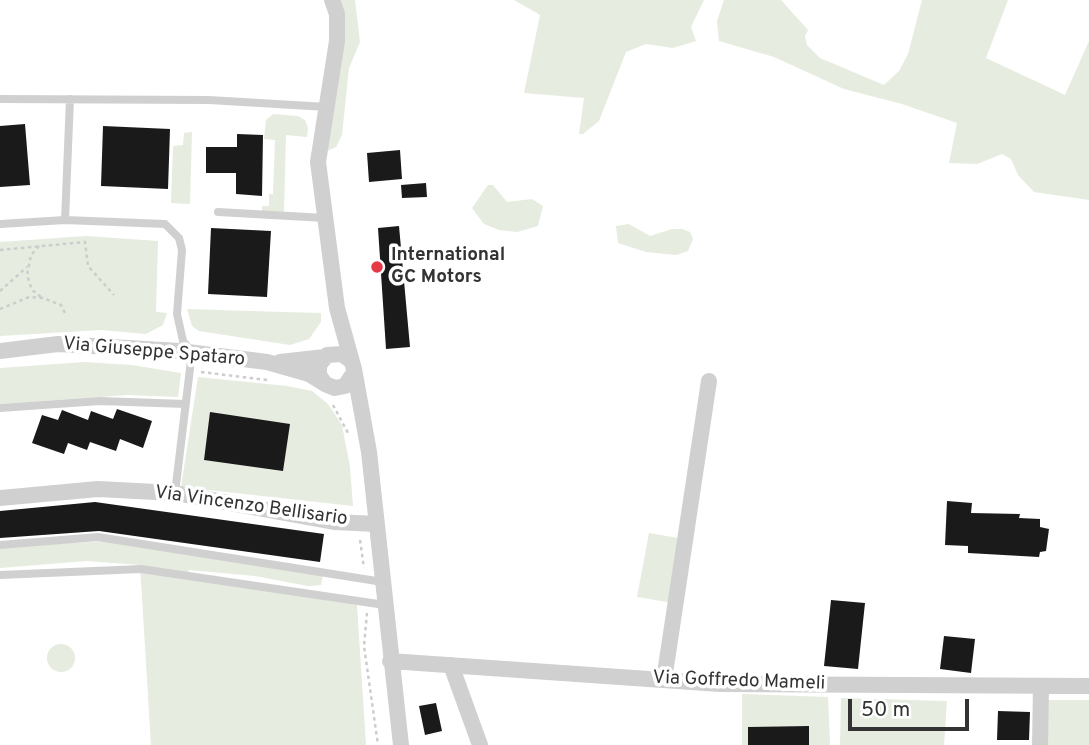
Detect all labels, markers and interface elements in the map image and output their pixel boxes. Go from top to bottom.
place label: International GC Motors [391,245,505,289]
marker: International GC Motors [369,259,385,275]
street label: Via Giuseppe Spataro [62,334,246,372]
street label: Via Vincenzo Bellisario [153,482,349,532]
street label: Via Goffredo Mameli [652,668,826,696]
scale bar [851,686,972,730]
text: 50 m [861,697,910,724]

